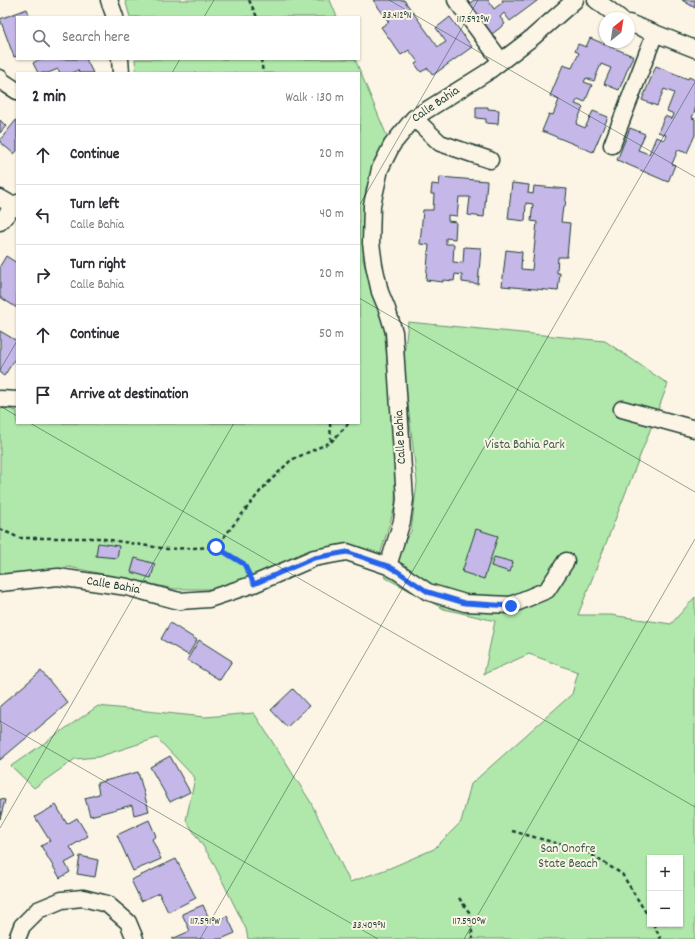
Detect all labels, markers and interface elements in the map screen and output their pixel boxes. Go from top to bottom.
text: 33.412°N [382,9,412,23]
north arrow [599,12,635,48]
text: 117.592°W [457,13,489,27]
search box [16,16,360,60]
icon: search [30,27,52,49]
text: Search here [62,27,130,49]
street label: Calle Bahia [408,81,464,128]
text: 2 min [32,86,66,110]
text: Walk · 130 m [285,89,344,108]
icon: ahead [32,144,54,166]
text: Continue [70,144,119,166]
text: 20 m [319,145,344,164]
text: Turn left [70,194,119,216]
icon: left [32,204,54,226]
text: 40 m [320,205,344,224]
text: Calle Bahia [70,216,124,235]
text: Turn right [70,254,126,276]
icon: right [32,264,54,286]
text: 20 m [319,265,344,284]
text: Calle Bahia [70,276,124,295]
icon: ahead [32,324,54,346]
text: Continue [70,324,119,346]
text: 50 m [319,325,344,344]
icon: arrive [32,384,54,406]
text: Arrive at destination [70,384,188,406]
street label: Calle Bahia [390,409,412,465]
park label: Vista Bahia Park [485,436,565,455]
route start [207,538,225,556]
street label: Calle Bahia [85,572,142,600]
route end [502,597,520,615]
park label: San Onofre State Beach [538,840,598,874]
map controls [647,855,683,927]
button: + [647,855,683,891]
button: − [647,891,683,927]
text: 117.591°W [190,915,220,929]
text: 117.590°W [452,915,486,929]
text: 33.409°N [353,919,385,933]

